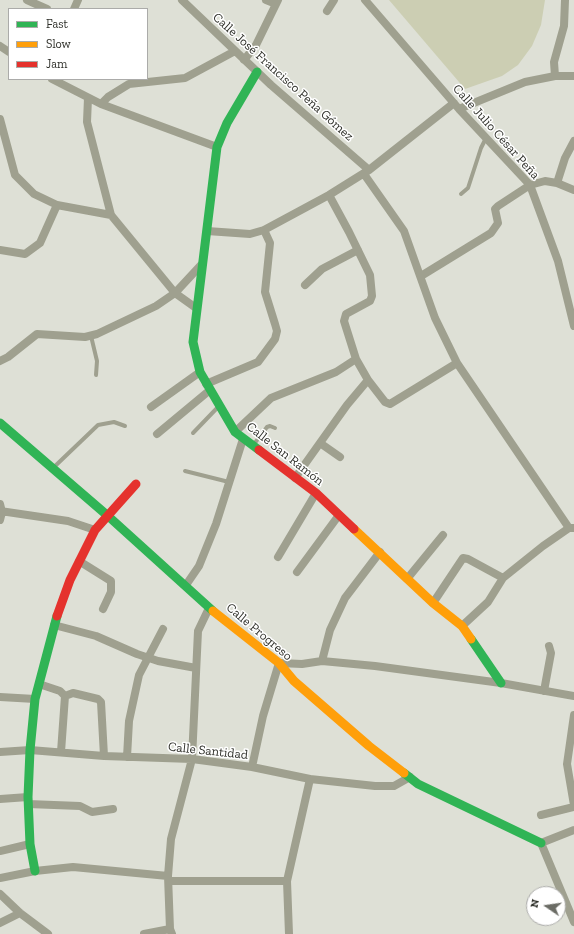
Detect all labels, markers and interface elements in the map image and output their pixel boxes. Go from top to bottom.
legend [8,8,148,80]
street label: Calle José Francisco Peña Gómez [209,10,357,144]
text: Fast [46,17,68,31]
text: Slow [46,37,71,51]
text: Jam [46,57,67,71]
street label: Calle Julio César Peña [449,81,543,183]
street label: Calle San Ramón [243,419,327,489]
street label: Calle Progreso [223,600,295,664]
street label: Calle Santidad [167,739,249,763]
north arrow [526,886,566,926]
text: N [528,898,542,909]

